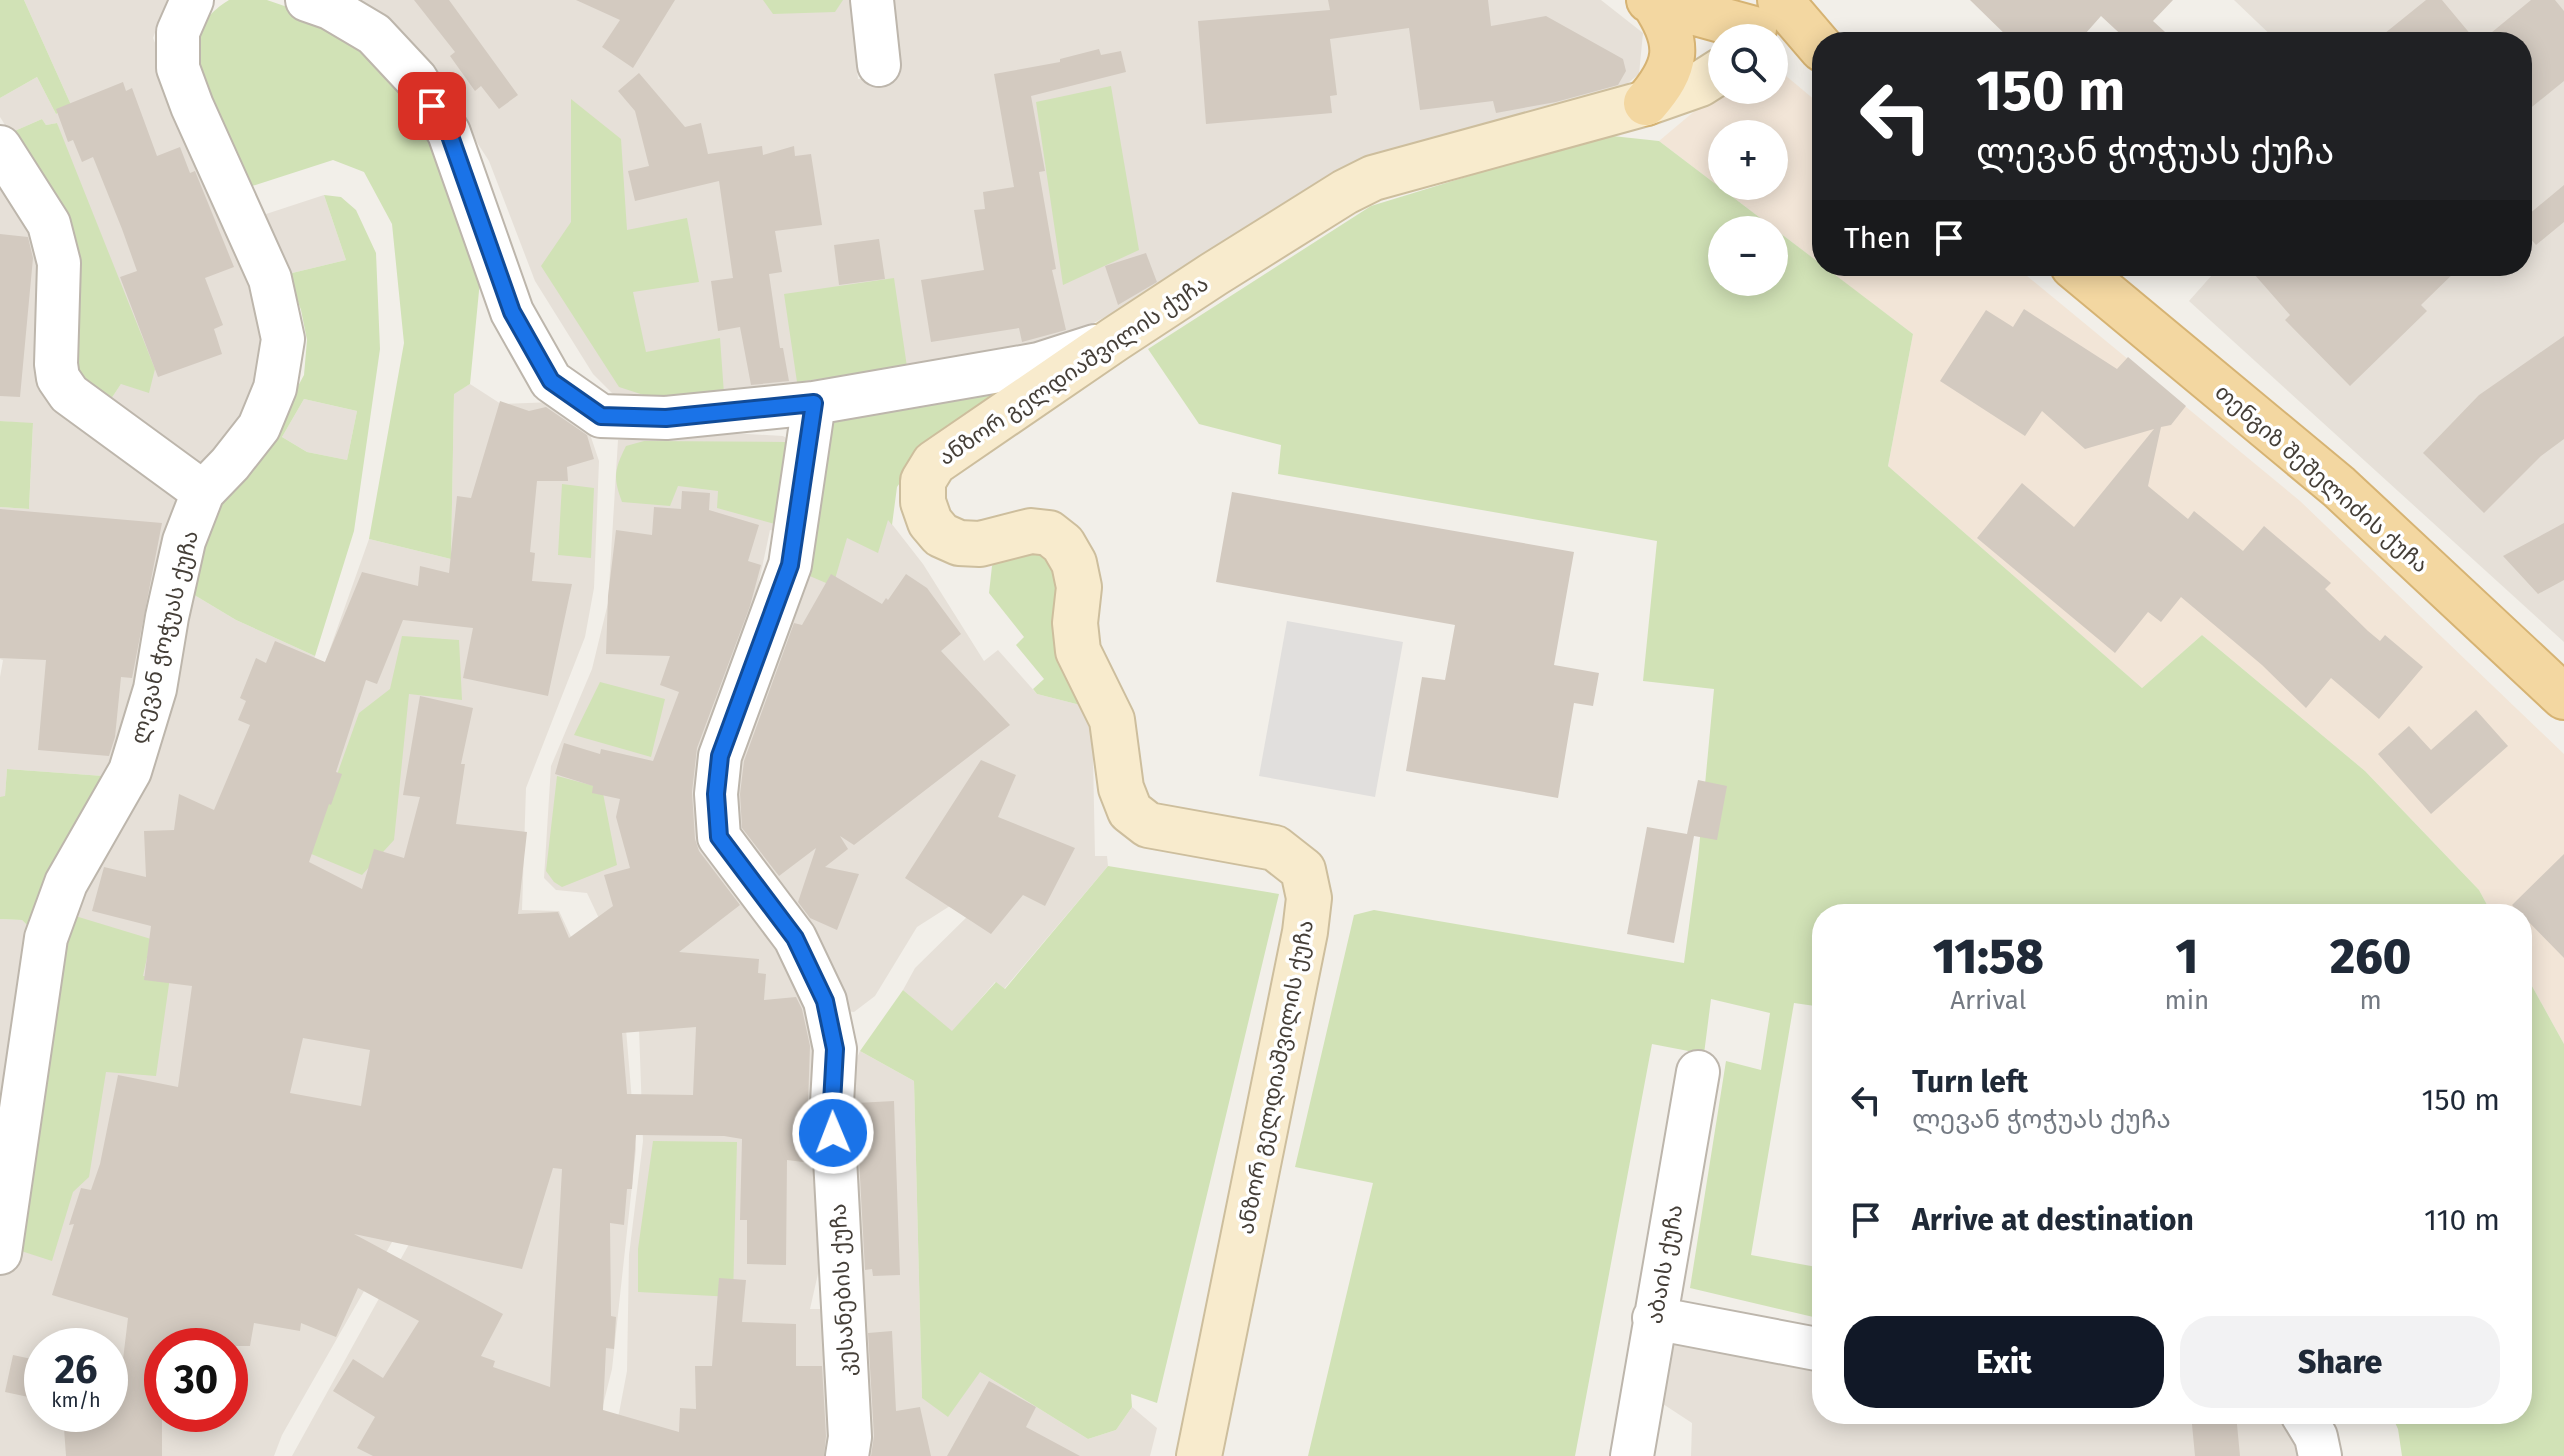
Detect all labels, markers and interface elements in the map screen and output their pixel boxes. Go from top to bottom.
map controls [1708,24,1788,296]
button: search [1708,24,1788,104]
text: 150 m [1976,58,2125,125]
icon: left [1844,64,1948,168]
pin [398,72,466,140]
icon: arrive [410,84,454,128]
button: + [1708,120,1788,200]
text: ლევან ჭოჭუას ქუჩა [1976,130,2334,174]
button: − [1708,216,1788,296]
icon: arrive [1927,216,1971,260]
text: Then [1844,220,1911,256]
street label: ანზორ გელდიაშვილის ქუჩა [933,270,1213,471]
street label: თენგიზ შეშელიძის ქუჩა [2209,378,2434,578]
street label: ლევან ჭოჭუას ქუჩა [125,528,204,747]
street label: ანზორ გელდიაშვილის ქუჩა [1232,918,1319,1236]
text: 11:58 [1933,928,2044,986]
text: 1 [2176,928,2198,986]
text: 260 [2330,928,2411,986]
text: Arrival [1950,985,2026,1016]
text: min [2164,985,2209,1016]
text: m [2360,985,2382,1016]
text: Turn left [1912,1064,2028,1100]
icon: left [1844,1078,1888,1122]
text: 150 m [2422,1082,2500,1118]
position arrow [791,1091,875,1175]
text: ლევან ჭოჭუას ქუჩა [1912,1104,2171,1135]
icon: arrive [1844,1198,1888,1242]
street label: აბაის ქუჩა [1641,1202,1688,1326]
text: Arrive at destination [1912,1202,2194,1238]
text: 110 m [2424,1202,2500,1238]
street label: კესანების ქუჩა [824,1203,861,1377]
button: Exit [1844,1316,2164,1408]
button: Share [2180,1316,2500,1408]
speed limit sign: 30 [144,1328,248,1432]
text: 26 [54,1346,98,1394]
text: km/h [51,1388,101,1412]

